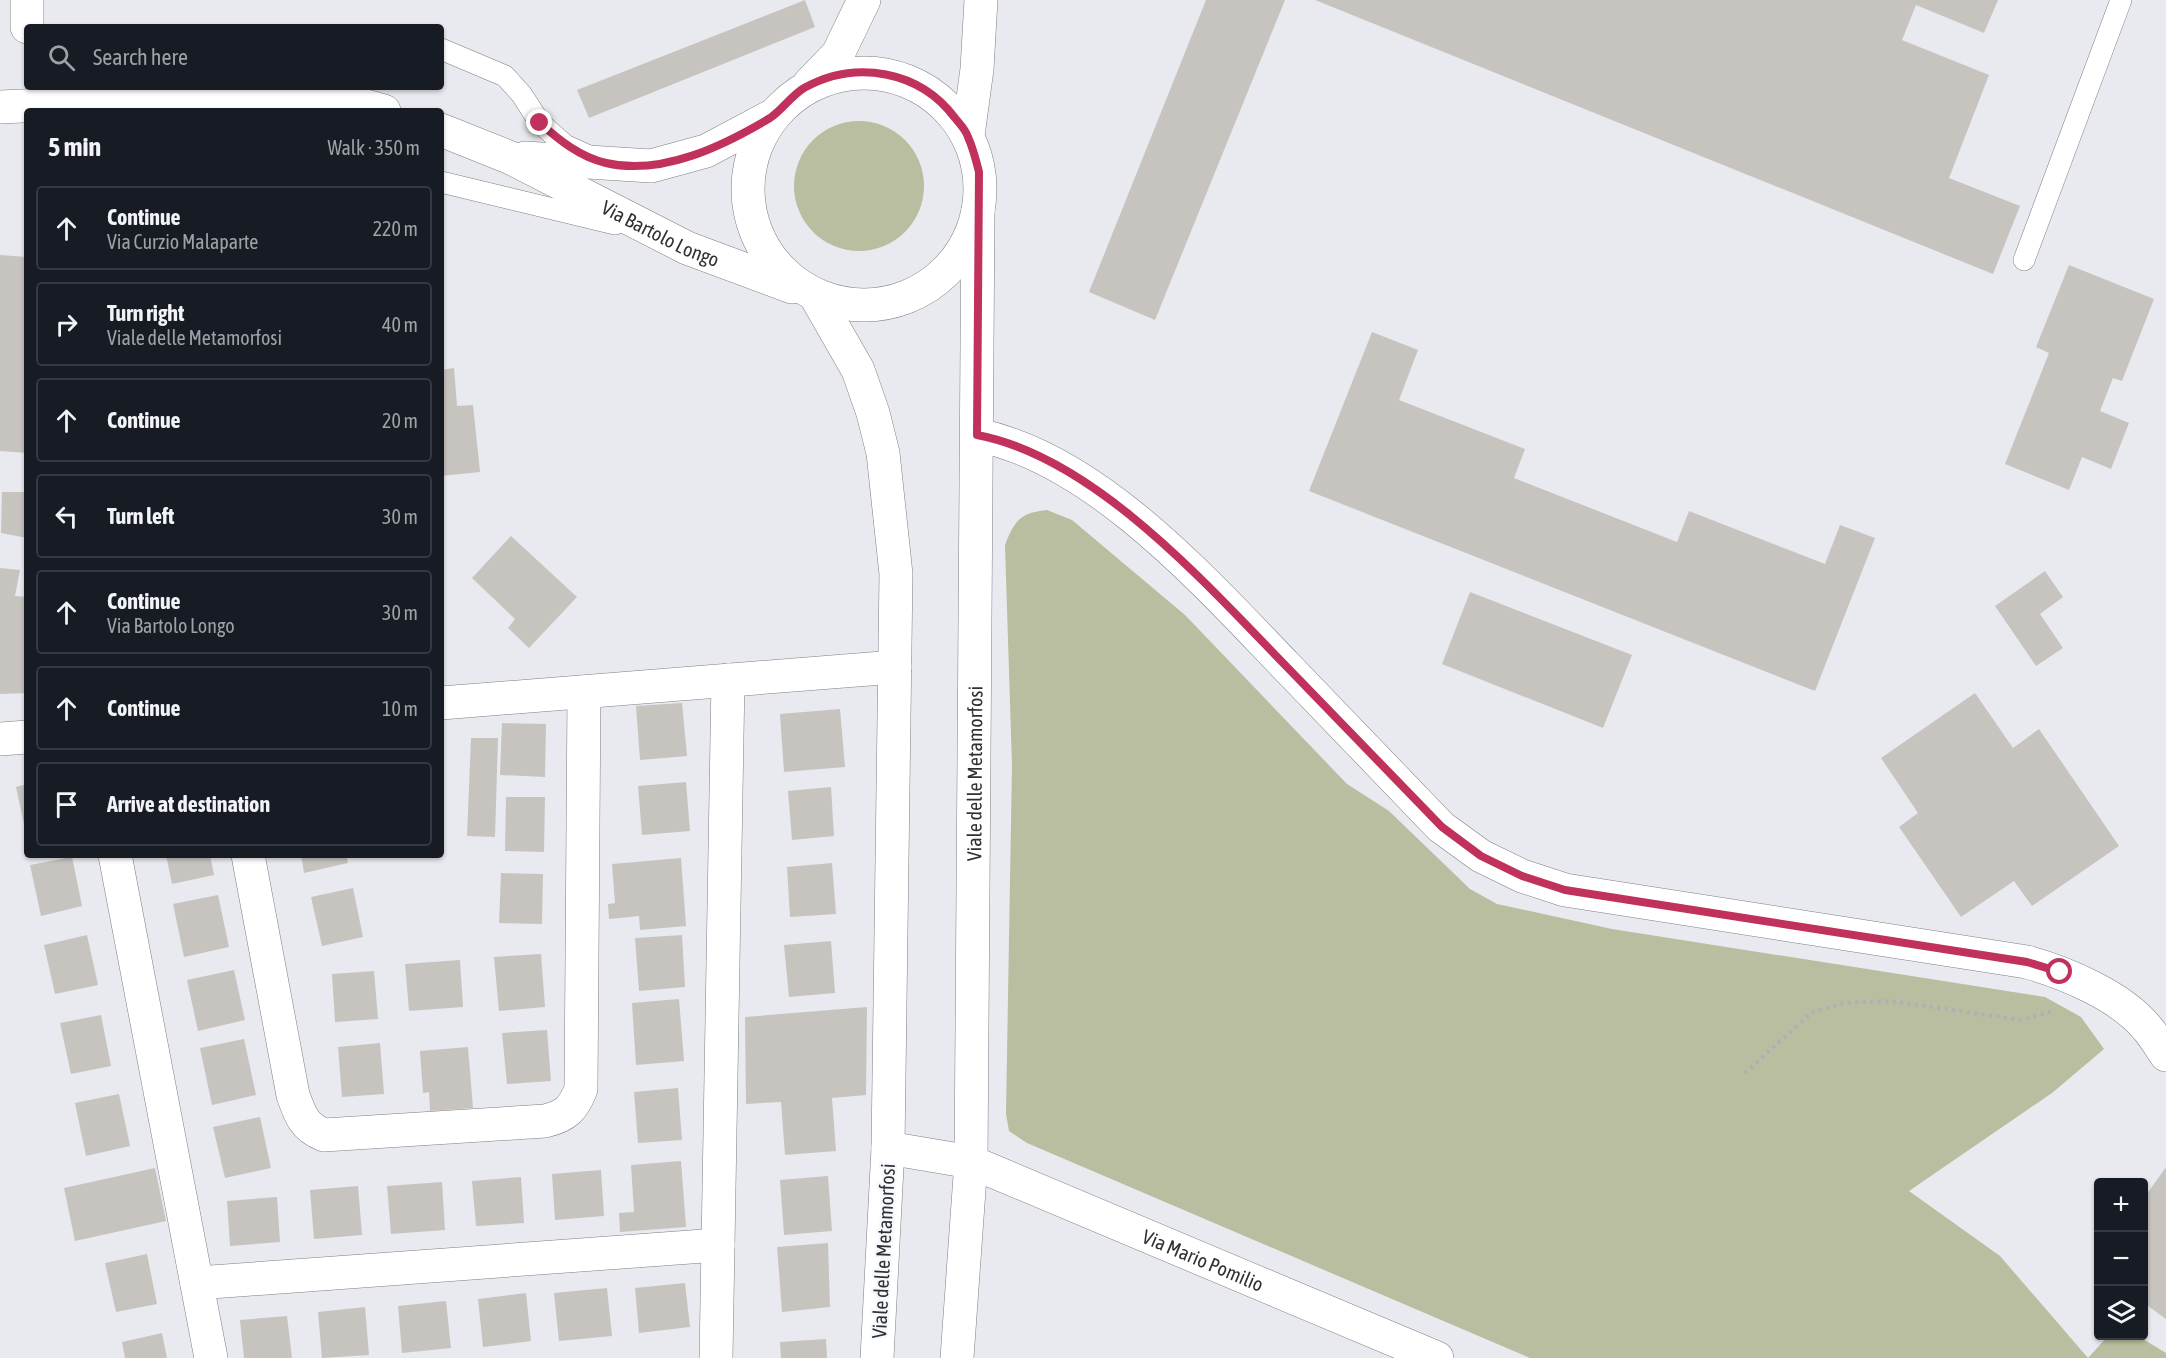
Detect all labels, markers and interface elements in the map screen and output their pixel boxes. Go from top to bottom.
search box [24,24,444,90]
icon: search [45,41,78,74]
text: Search here [93,44,188,70]
route end [526,109,552,135]
text: 5 min [48,132,101,162]
text: Walk · 350 m [328,136,420,159]
street label: Via Bartolo Longo [598,195,723,271]
text: Continue [107,204,181,230]
icon: ahead [50,212,83,245]
text: 220 m [373,217,418,240]
text: Via Curzio Malaparte [107,230,258,253]
text: Turn right [107,300,184,326]
icon: right [50,308,83,341]
text: 40 m [382,313,418,336]
text: Viale delle Metamorfosi [107,326,282,349]
icon: ahead [50,404,83,437]
text: Continue [107,407,181,433]
text: 20 m [382,409,418,432]
icon: left [50,500,83,533]
text: Turn left [107,503,174,529]
text: 30 m [382,505,418,528]
text: Continue [107,588,181,614]
icon: ahead [50,596,83,629]
text: 30 m [382,601,418,624]
text: Via Bartolo Longo [107,614,235,637]
street label: Viale delle Metamorfosi [962,686,986,861]
icon: ahead [50,692,83,725]
text: Continue [107,695,181,721]
text: 10 m [382,697,418,720]
icon: arrive [50,788,83,821]
text: Arrive at destination [107,791,270,817]
route start [2046,958,2072,984]
street label: Viale delle Metamorfosi [867,1163,899,1339]
map controls [2094,1178,2148,1340]
button: + [2094,1178,2148,1232]
street label: Via Mario Pomilio [1139,1224,1267,1295]
button: − [2094,1232,2148,1286]
button: layers [2094,1286,2148,1340]

